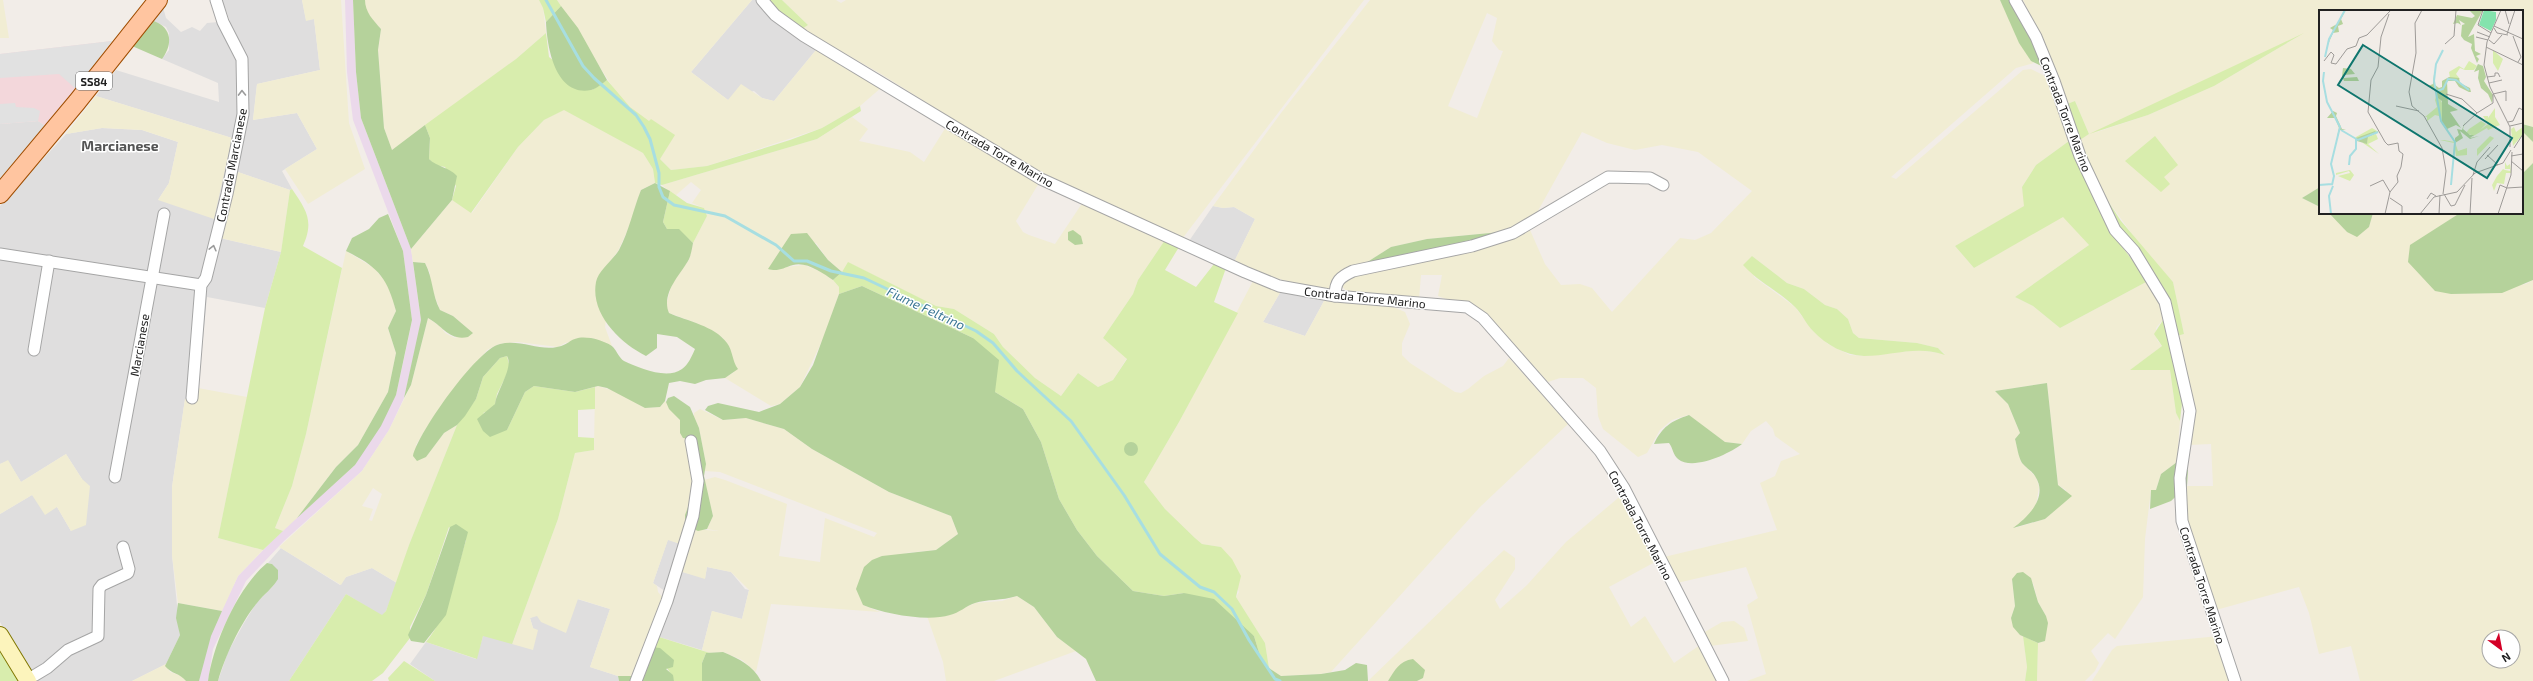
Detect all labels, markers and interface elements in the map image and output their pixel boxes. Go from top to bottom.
inset map [2319,10,2523,214]
street label: Contrada Torre Marino [2038,54,2094,174]
road number: SS84 [76,72,112,90]
one-way arrow [238,90,246,96]
street label: Contrada Marcianese [213,107,249,223]
street label: Contrada Torre Marino [944,116,1057,190]
district label: Marcianese [81,137,159,154]
one-way arrow [209,245,217,251]
water label: Fiume Feltrino [884,283,968,333]
street label: Contrada Torre Marino [1304,284,1427,310]
street label: Marcianese [127,313,151,377]
street label: Contrada Torre Marino [1606,468,1676,582]
street label: Contrada Torre Marino [2177,525,2229,645]
north arrow [2481,629,2521,669]
text: N [2500,650,2513,666]

